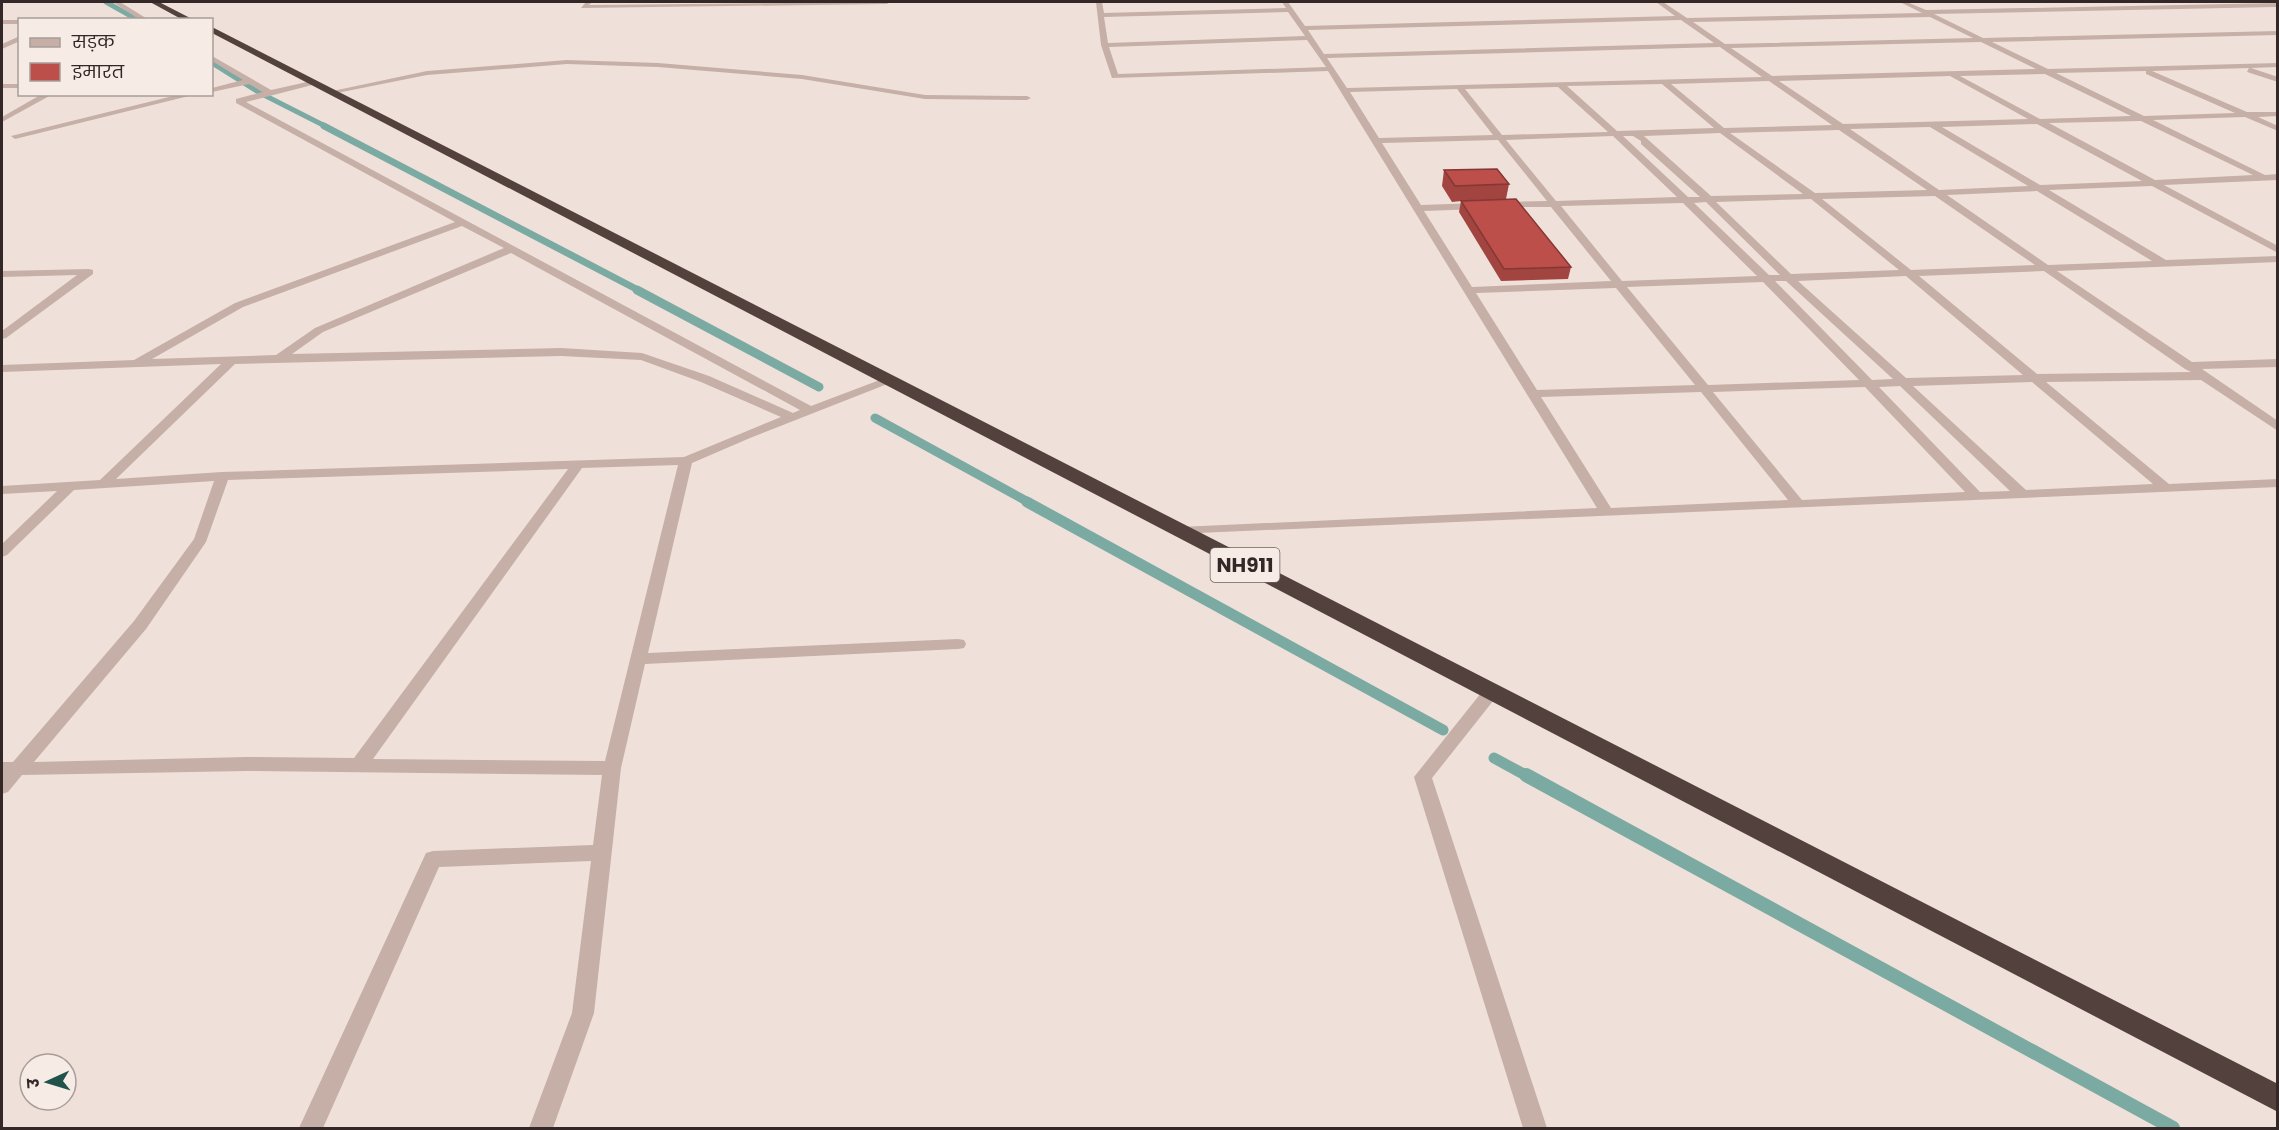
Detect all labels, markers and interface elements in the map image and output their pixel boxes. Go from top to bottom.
legend [18,18,213,96]
text: सड़क [71,29,116,54]
text: इमारत [71,59,125,84]
road number: NH911 [1210,548,1280,582]
north arrow [18,1052,78,1112]
text: उ [22,1077,45,1089]

